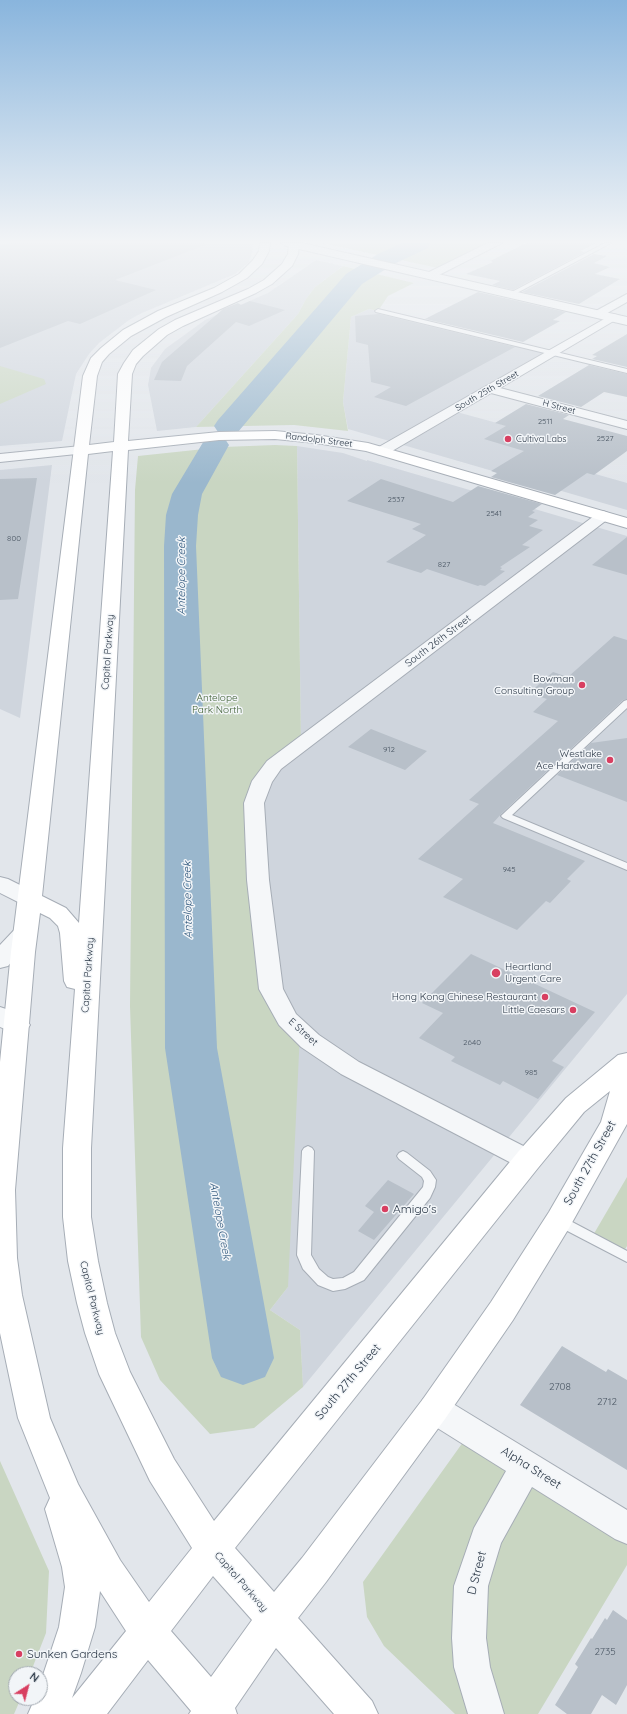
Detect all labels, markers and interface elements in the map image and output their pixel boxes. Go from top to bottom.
street label: South 25th Street [453,368,521,414]
street label: H Street [541,397,577,417]
house number: 2511 [538,417,552,427]
street label: Randolph Street [285,431,353,449]
marker: Cultiva Labs [503,434,513,444]
place label: Cultiva Labs [516,434,567,444]
house number: 2527 [596,434,614,444]
house number: 2537 [387,495,405,505]
house number: 2541 [486,509,502,519]
house number: 800 [7,534,21,544]
water label: Antelope Creek [175,537,189,615]
house number: 827 [438,560,450,570]
street label: South 26th Street [403,612,473,670]
street label: Capitol Parkway [99,614,117,690]
place label: Bowman Consulting Group [494,673,574,696]
marker: Bowman Consulting Group [577,680,587,690]
park label: Antelope Park North [192,692,242,716]
house number: 912 [383,745,395,755]
place label: Westlake Ace Hardware [536,748,602,772]
marker: Westlake Ace Hardware [605,755,615,765]
water label: Antelope Creek [181,861,195,939]
house number: 945 [502,865,516,875]
street label: Capitol Parkway [79,937,97,1013]
place label: Heartland Urgent Care [505,961,561,984]
marker: Heartland Urgent Care [490,967,502,979]
place label: Hong Kong Chinese Restaurant [392,991,537,1003]
marker: Hong Kong Chinese Restaurant [540,992,550,1002]
place label: Little Caesars [503,1004,565,1016]
marker: Little Caesars [568,1005,578,1015]
street label: E Street [286,1016,320,1048]
house number: 2640 [463,1038,481,1048]
house number: 985 [524,1068,538,1078]
street label: South 27th Street [561,1118,619,1208]
water label: Antelope Creek [207,1182,233,1260]
place label: Amigo's [393,1202,437,1216]
marker: Amigo's [380,1204,390,1214]
street label: Capitol Parkway [77,1260,107,1336]
street label: South 27th Street [312,1341,384,1423]
house number: 2708 [549,1381,571,1393]
house number: 2712 [597,1396,617,1408]
street label: Alpha Street [498,1444,564,1492]
street label: Capitol Parkway [212,1550,270,1614]
street label: D Street [465,1550,489,1596]
house number: 2735 [594,1646,616,1658]
place label: Sunken Gardens [27,1647,117,1661]
marker: Sunken Gardens [14,1649,24,1659]
north arrow [8,1666,48,1706]
text: N [27,1669,42,1685]

